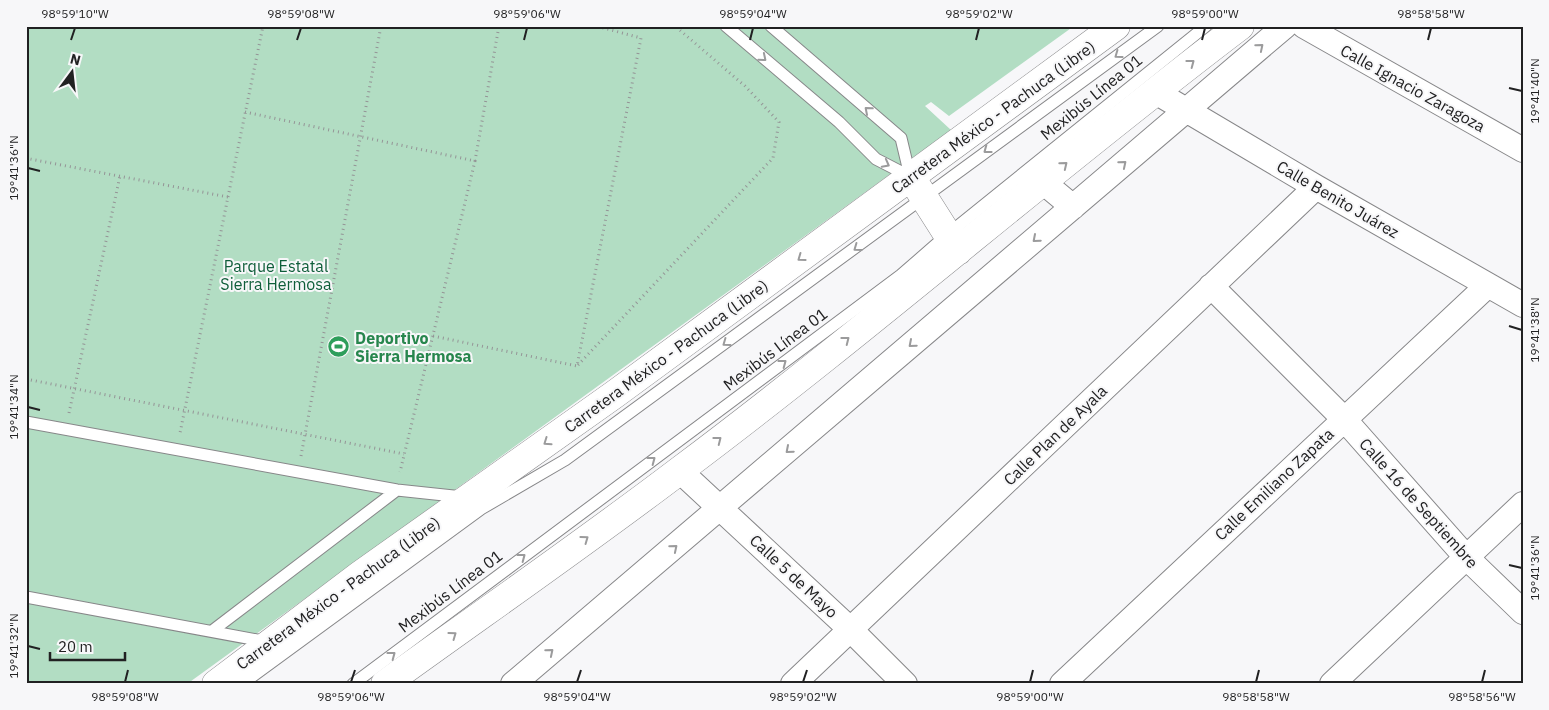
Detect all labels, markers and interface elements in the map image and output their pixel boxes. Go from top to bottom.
text: 98°59'10"W [41,6,109,21]
text: 98°59'08"W [267,6,335,21]
text: 98°59'06"W [493,6,561,21]
text: 98°59'04"W [719,6,787,21]
text: 98°59'02"W [945,6,1013,21]
text: 98°59'00"W [1171,6,1239,21]
text: 98°58'58"W [1397,6,1465,21]
street label: Carretera México - Pachuca (Libre) [887,36,1099,198]
street label: Calle Ignacio Zaragoza [1337,40,1489,136]
one-way arrow [1255,44,1264,53]
north arrow [48,48,98,98]
text: N [68,49,83,69]
one-way arrow [1115,49,1124,58]
street label: Mexibús Línea 01 [1036,50,1146,144]
one-way arrow [758,52,767,61]
text: 19°41'40"N [1527,58,1542,124]
one-way arrow [1185,60,1195,69]
one-way arrow [865,106,874,115]
text: 19°41'36"N [6,135,21,201]
one-way arrow [983,144,993,153]
street label: Calle Benito Juárez [1273,156,1403,242]
one-way arrow [880,158,889,168]
one-way arrow [1118,161,1127,170]
one-way arrow [1058,162,1067,170]
one-way arrow [1033,233,1042,241]
one-way arrow [854,242,863,250]
one-way arrow [797,252,807,261]
park label: Parque Estatal Sierra Hermosa [220,256,332,294]
street label: Carretera México - Pachuca (Libre) [560,275,772,437]
text: 19°41'38"N [1527,297,1542,363]
street label: Mexibús Línea 01 [719,303,831,395]
place label: Deportivo Sierra Hermosa [355,328,472,366]
sports icon: Deportivo Sierra Hermosa [327,335,351,359]
one-way arrow [840,336,849,345]
one-way arrow [723,338,732,346]
one-way arrow [909,339,918,348]
one-way arrow [777,360,787,369]
text: 19°41'34"N [6,374,21,440]
street label: Calle Plan de Ayala [999,380,1111,489]
street label: Calle Emiliano Zapata [1210,423,1338,544]
street label: Calle 16 de Septiembre [1355,434,1483,572]
one-way arrow [543,436,553,445]
one-way arrow [712,438,721,446]
one-way arrow [786,444,795,453]
one-way arrow [646,457,656,466]
street label: Carretera México - Pachuca (Libre) [232,512,444,674]
street label: Calle 5 de Mayo [746,530,842,622]
text: 19°41'36"N [1527,535,1542,601]
one-way arrow [579,537,588,545]
one-way arrow [669,544,678,553]
street label: Mexibús Línea 01 [394,545,506,637]
one-way arrow [516,555,525,563]
text: 19°41'32"N [6,613,21,679]
scale bar [50,630,125,662]
one-way arrow [447,632,457,641]
text: 20 m [58,637,93,656]
one-way arrow [544,650,553,658]
one-way arrow [386,652,395,660]
text: 98°59'08"W [91,689,159,704]
text: 98°59'06"W [317,689,385,704]
text: 98°59'04"W [543,689,611,704]
text: 98°59'02"W [769,689,837,704]
text: 98°59'00"W [996,689,1064,704]
text: 98°58'58"W [1222,689,1290,704]
text: 98°58'56"W [1448,689,1516,704]

